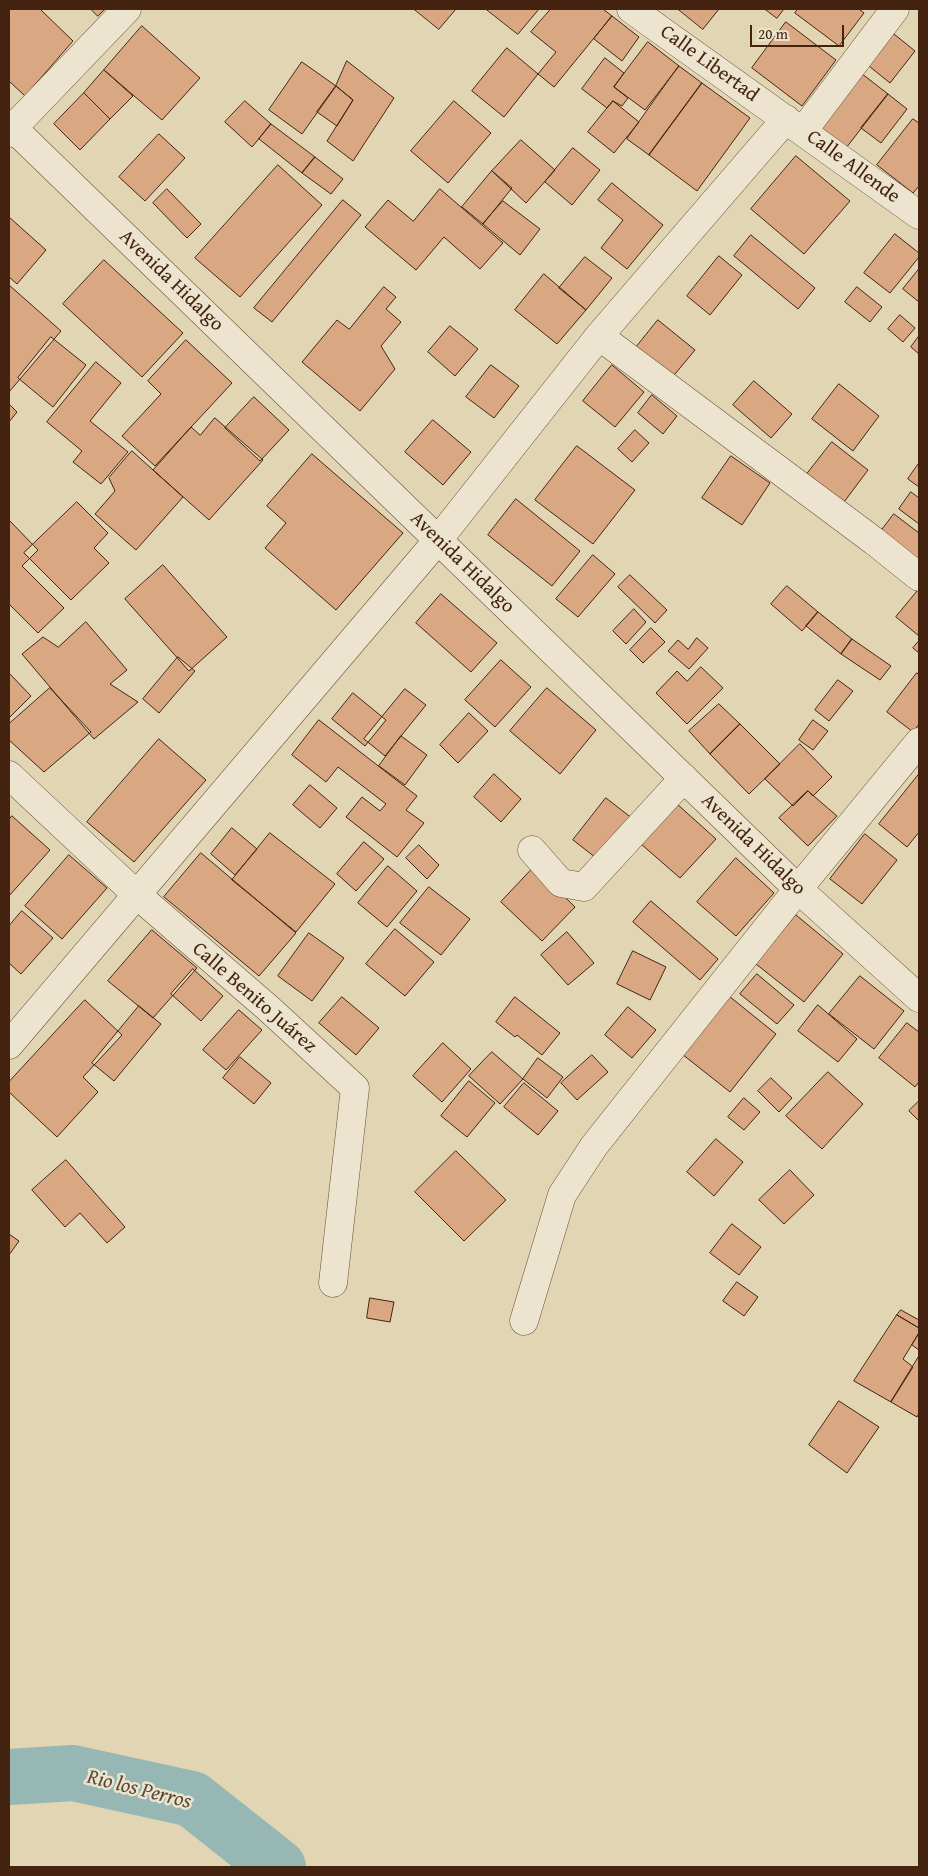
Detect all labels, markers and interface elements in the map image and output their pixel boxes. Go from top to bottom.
scale bar [753,15,847,47]
street label: Calle Libertad [655,20,763,108]
text: 20 m [758,23,788,44]
street label: Calle Allende [802,125,904,209]
street label: Avenida Hidalgo [114,225,228,337]
street label: Avenida Hidalgo [405,507,519,619]
street label: Avenida Hidalgo [696,789,810,901]
street label: Calle Benito Juárez [187,937,321,1059]
water label: Rio los Perros [84,1765,194,1815]

